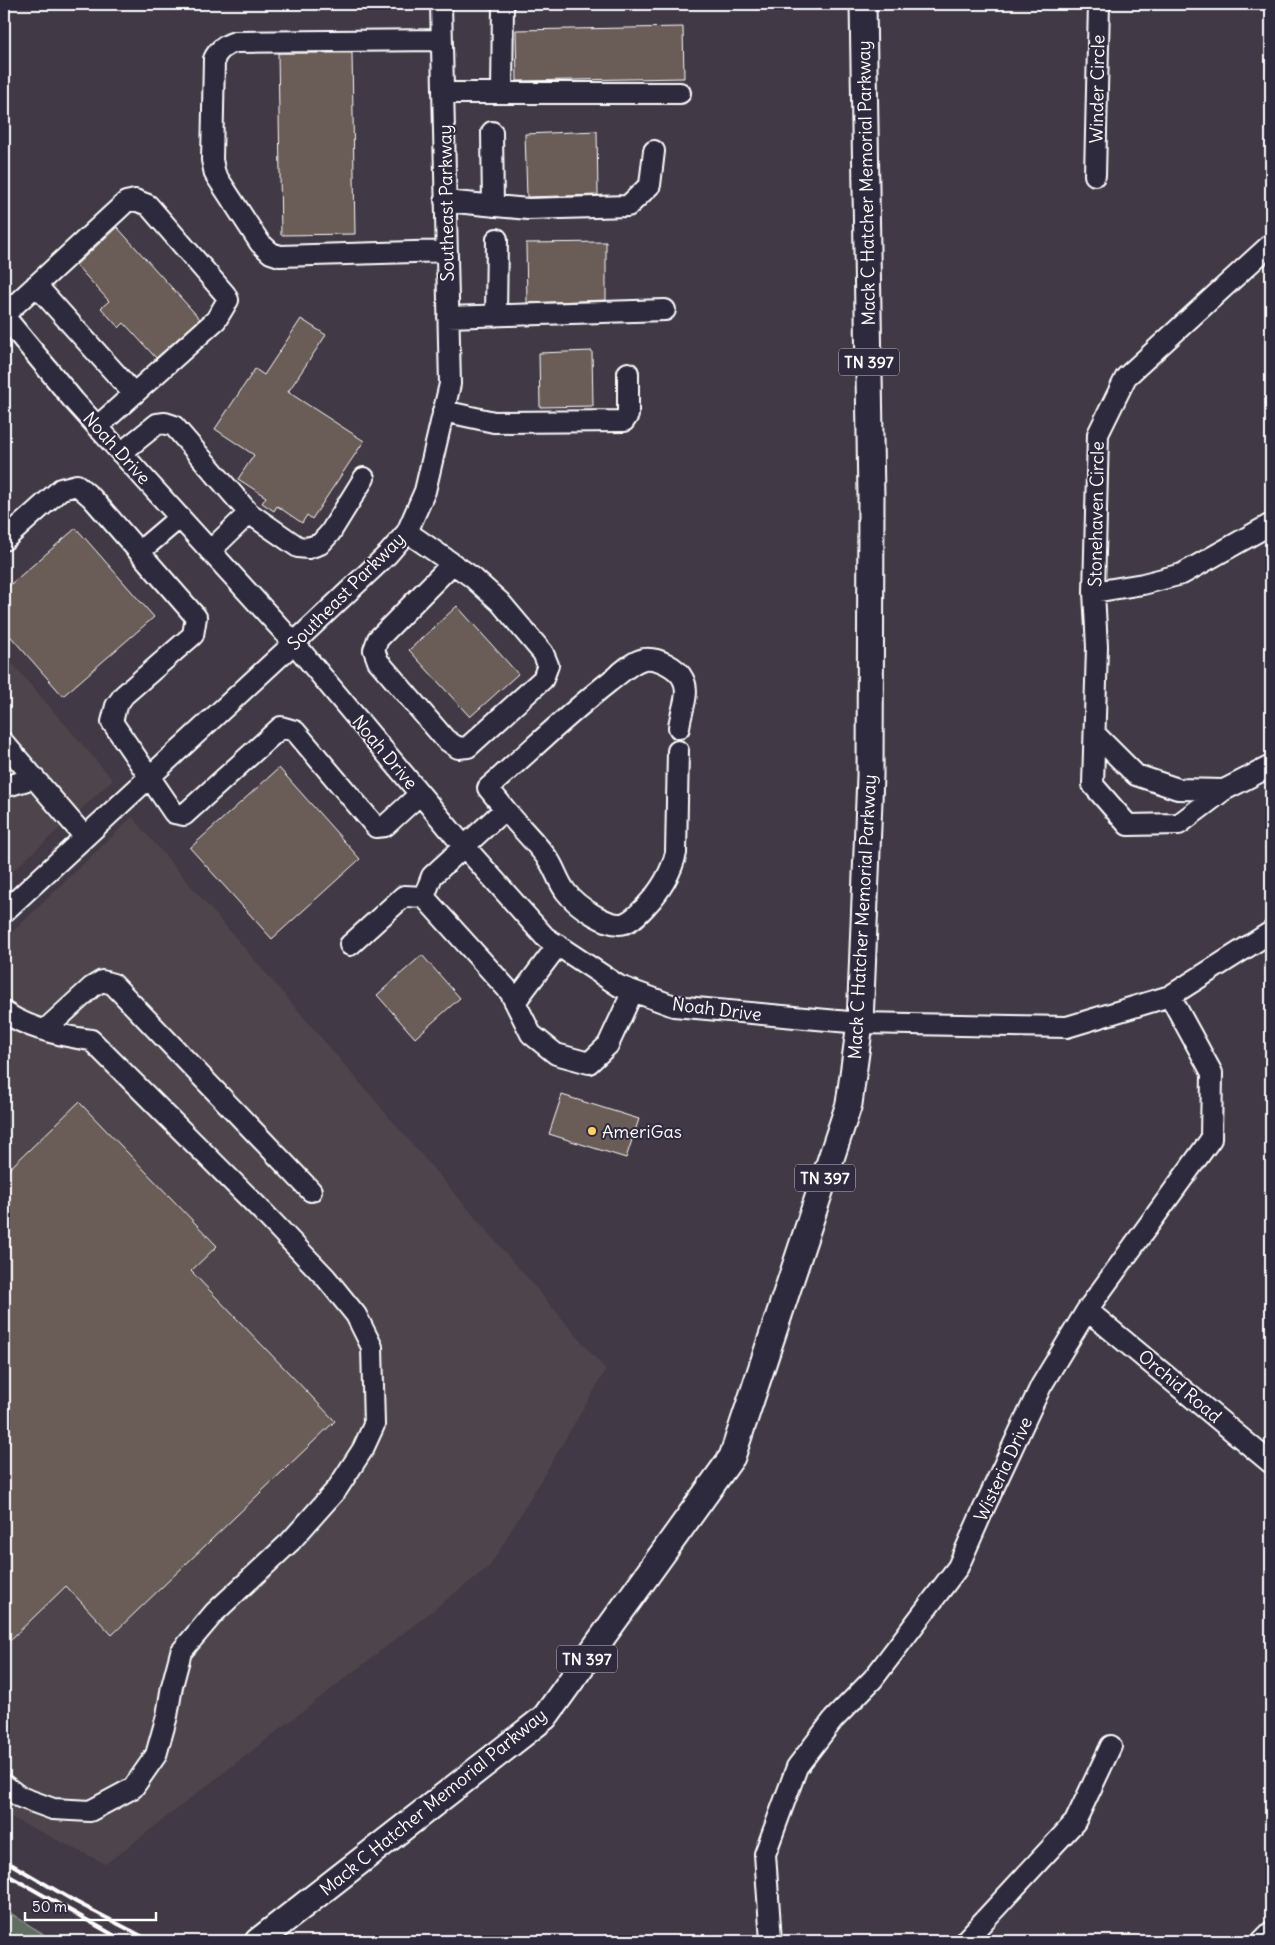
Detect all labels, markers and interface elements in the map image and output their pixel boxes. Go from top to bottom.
street label: Winder Circle [1085,35,1109,143]
street label: Mack C Hatcher Memorial Parkway [852,40,880,326]
street label: Southeast Parkway [433,124,459,282]
road number: TN 397 [839,348,899,376]
street label: Noah Drive [78,407,156,489]
street label: Stonehaven Circle [1083,441,1109,587]
street label: Southeast Parkway [282,527,410,655]
street label: Noah Drive [347,710,423,794]
street label: Mack C Hatcher Memorial Parkway [843,774,881,1060]
street label: Noah Drive [671,992,763,1026]
place label: AmeriGas [602,1120,682,1143]
marker: AmeriGas [586,1125,598,1137]
road number: TN 397 [795,1164,855,1192]
street label: Orchid Road [1134,1344,1227,1428]
street label: Wisteria Drive [969,1413,1037,1525]
road number: TN 397 [557,1646,617,1672]
street label: Mack C Hatcher Memorial Parkway [315,1703,551,1901]
scale bar [25,1890,156,1922]
text: 50 m [32,1897,67,1916]

